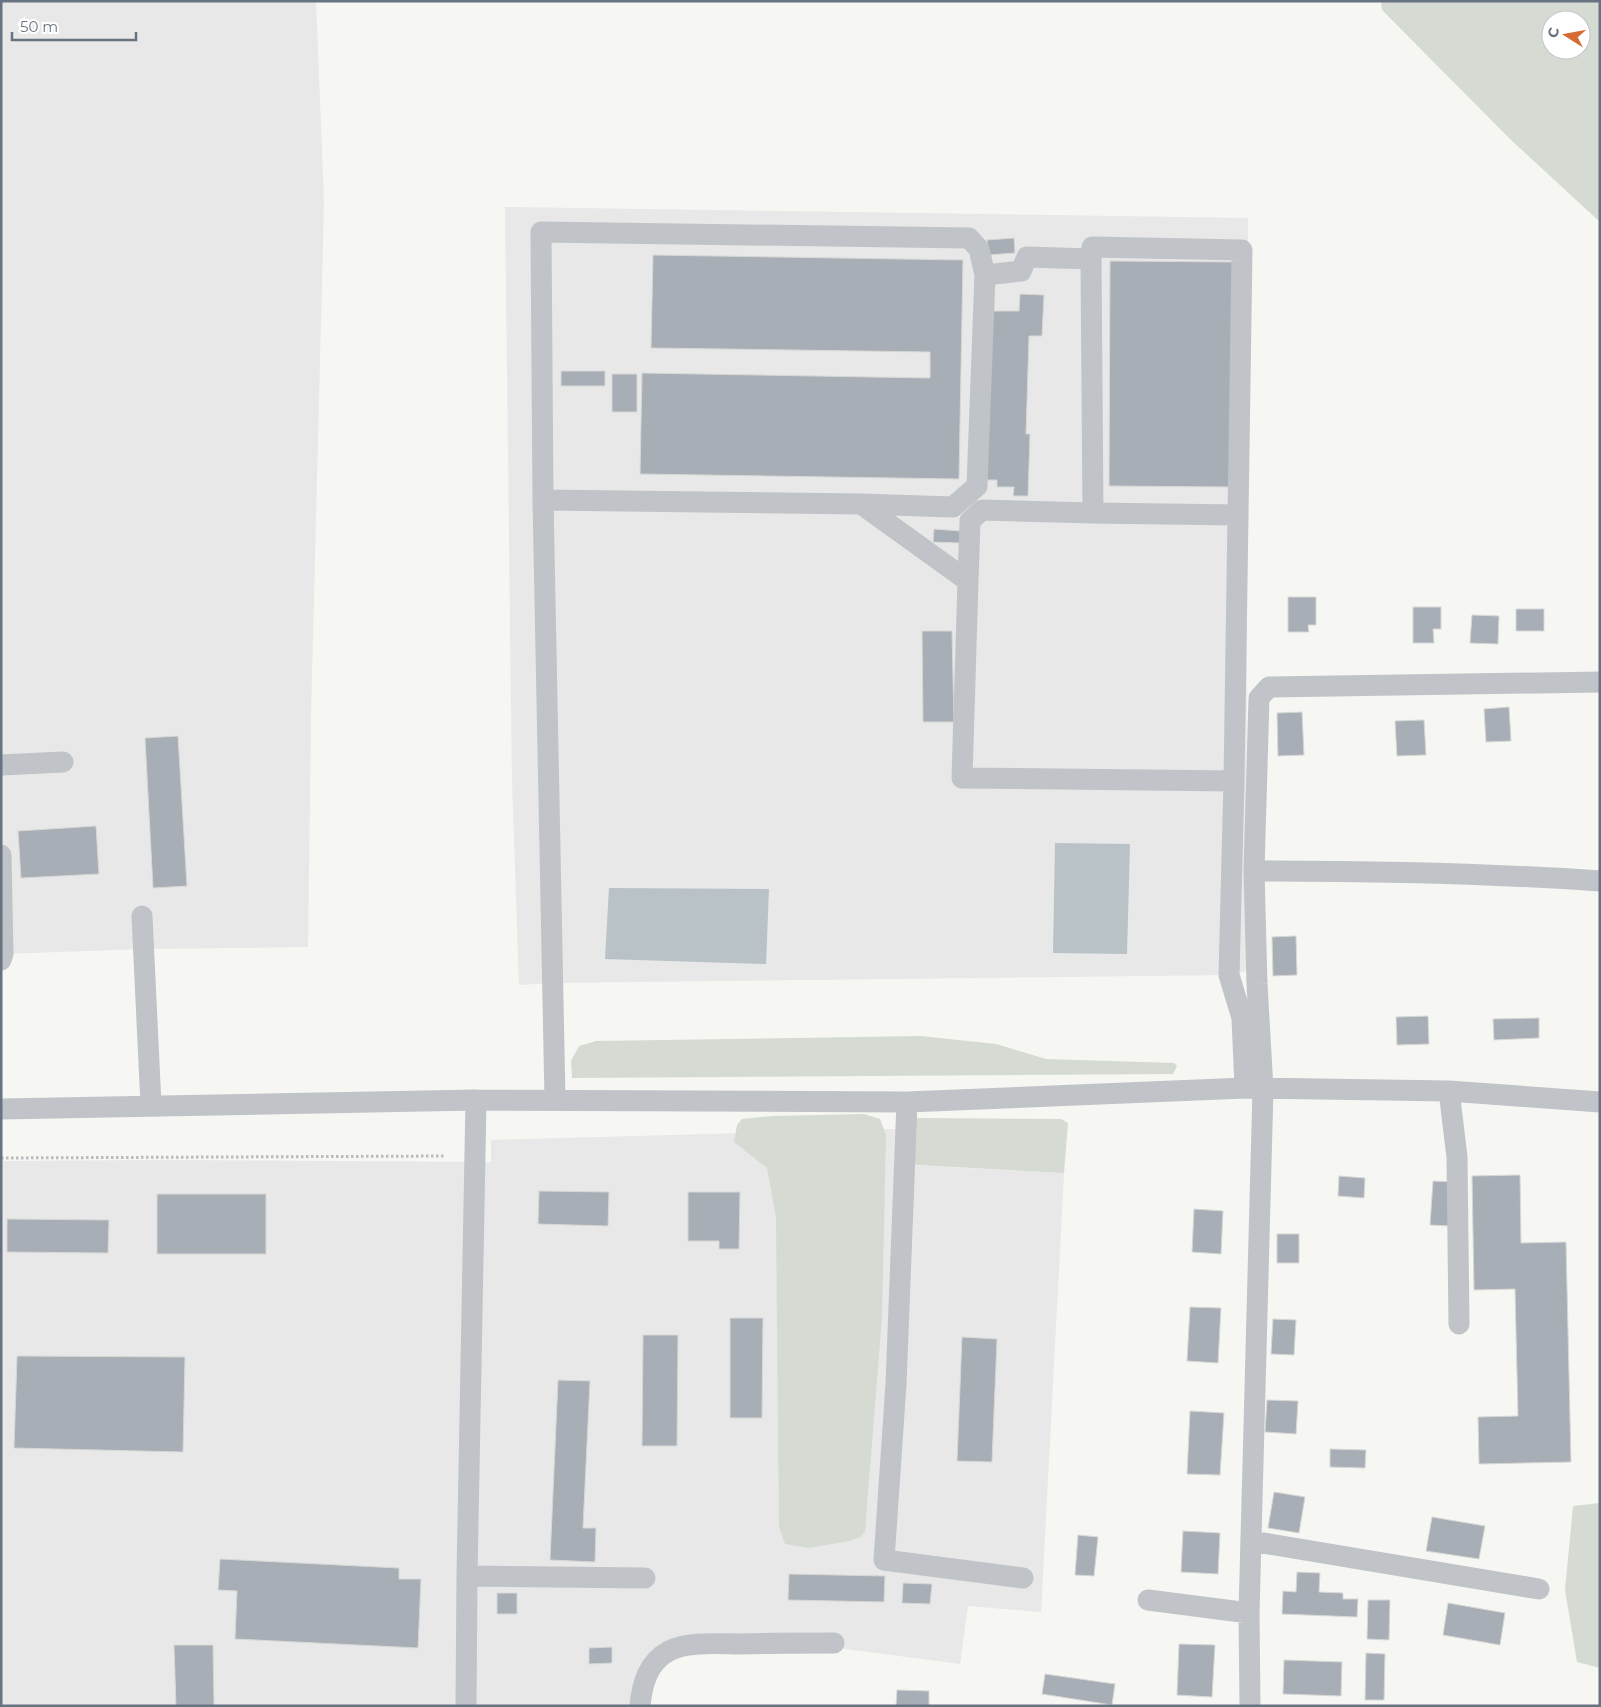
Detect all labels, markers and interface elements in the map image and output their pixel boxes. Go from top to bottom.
scale bar [12,10,136,42]
north arrow [1541,10,1591,60]
text: 50 m [20,17,58,36]
text: С [1543,26,1563,39]

